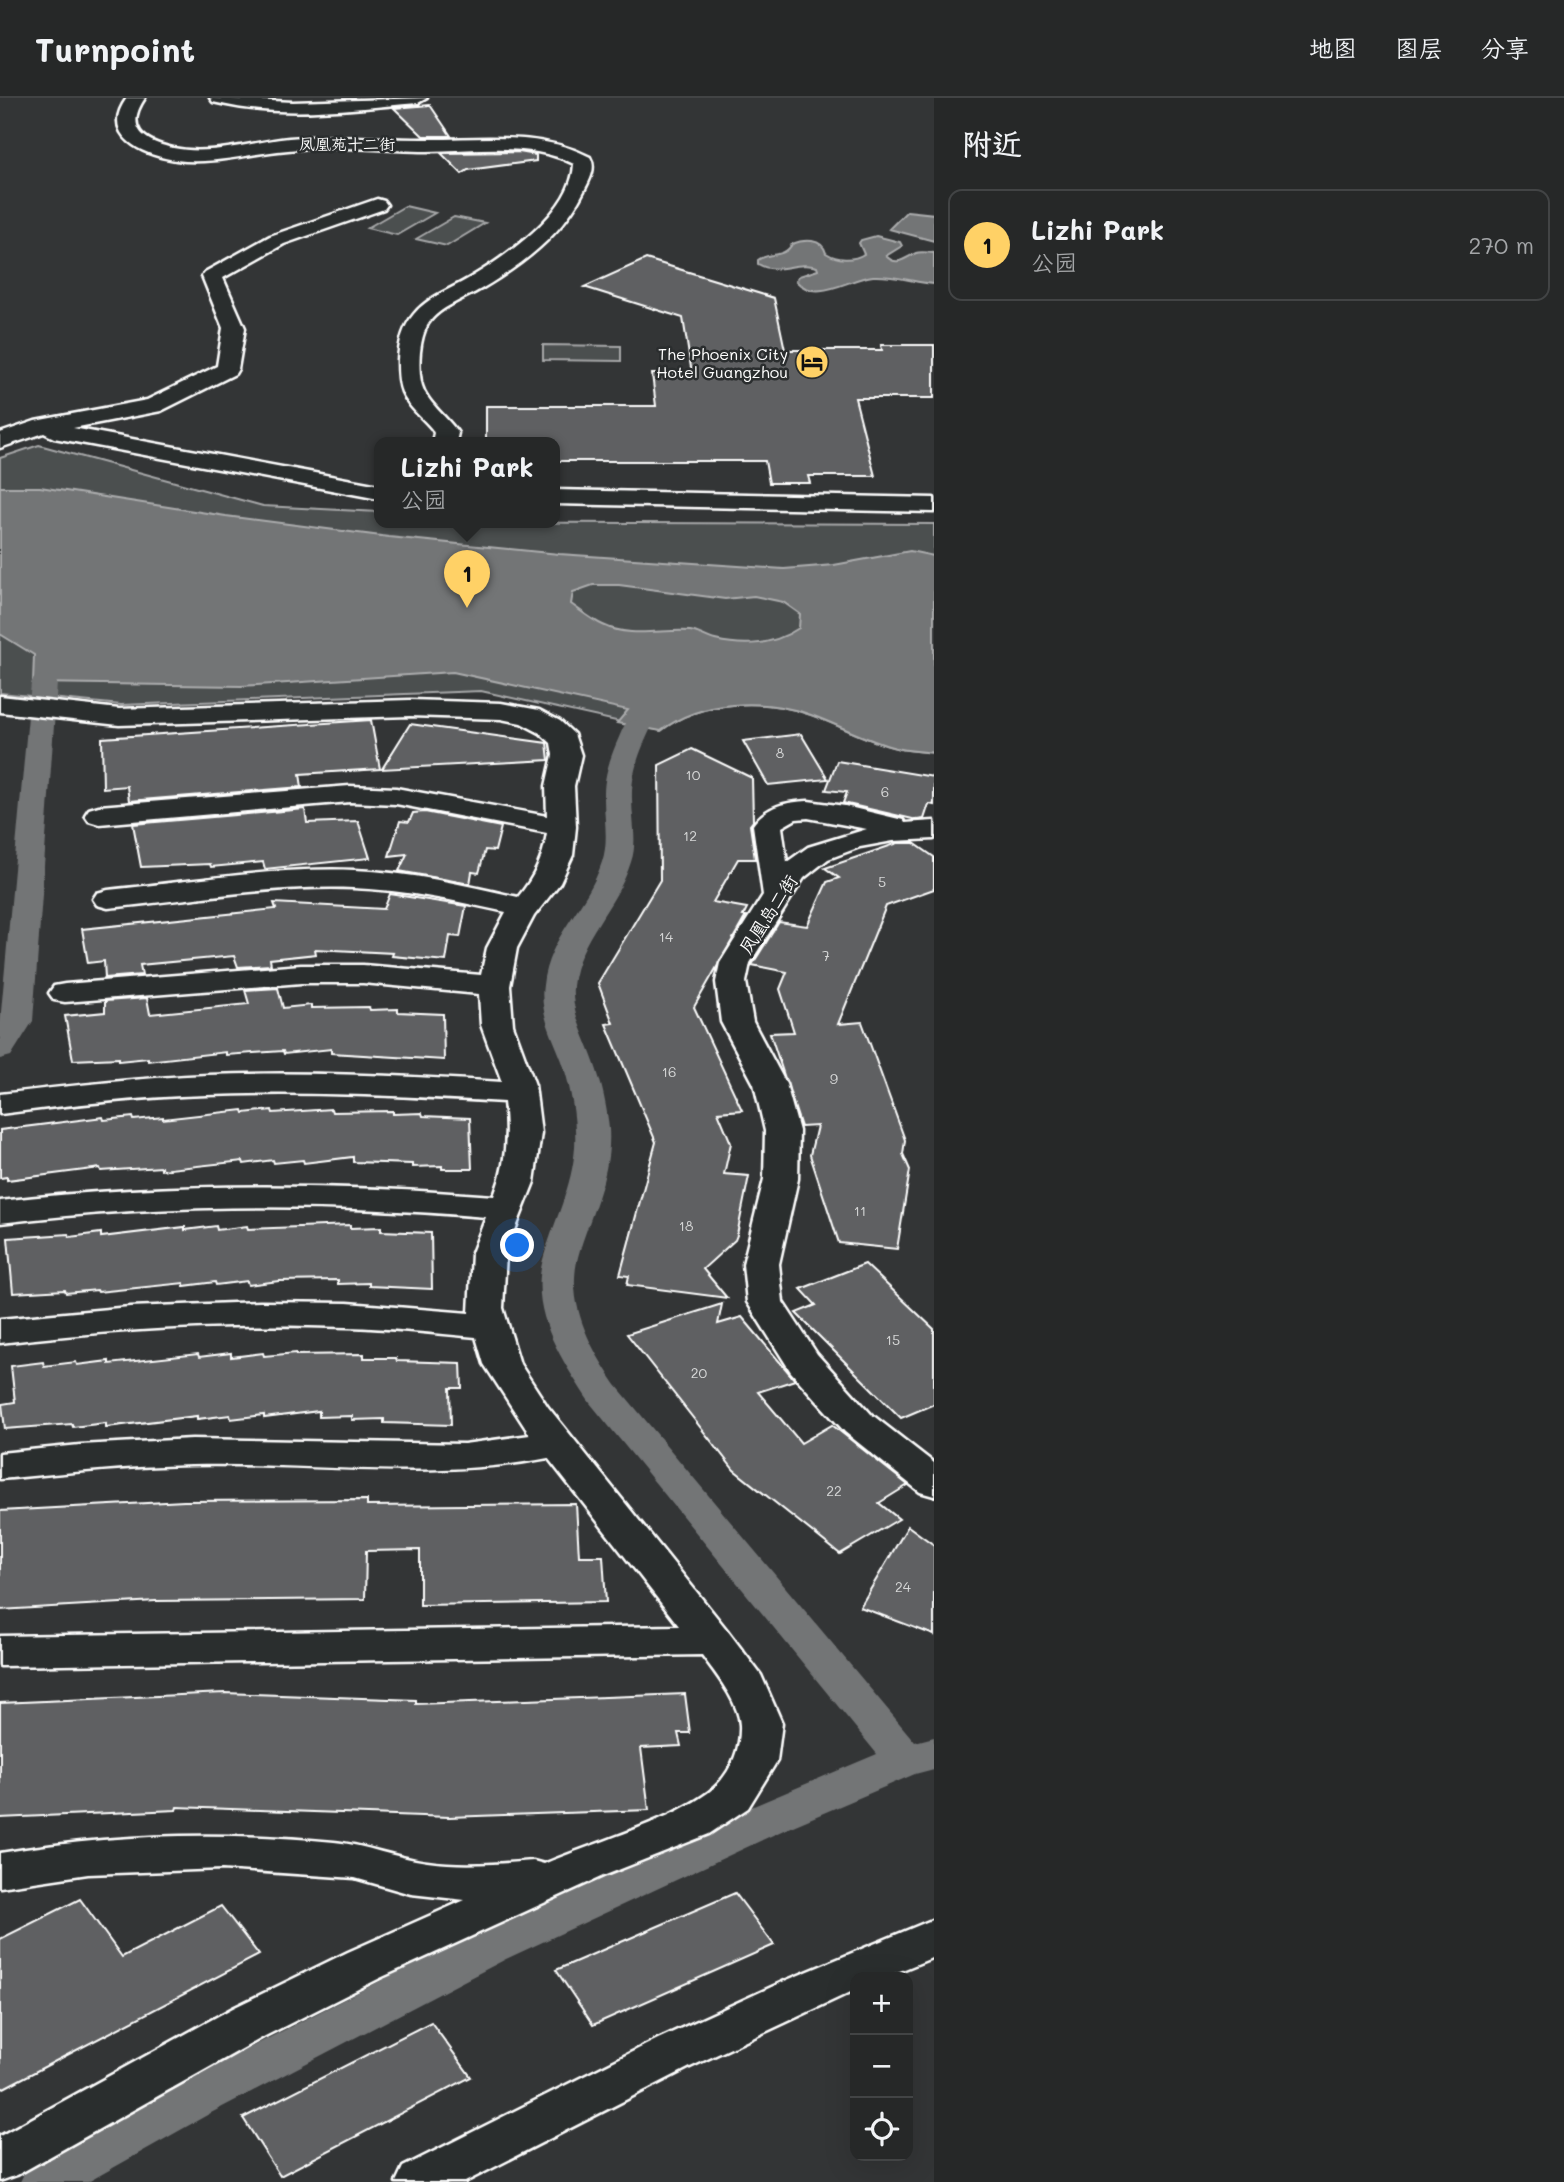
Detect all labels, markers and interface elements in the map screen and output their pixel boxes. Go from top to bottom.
text: Turnpoint [35,27,195,70]
text: 地图 [1309,32,1357,63]
text: 图层 [1395,32,1443,63]
text: 分享 [1481,32,1529,63]
text: 附近 [962,123,1022,163]
street label: 凤凰苑十二街 [299,133,395,154]
text: Lizhi Park [1031,213,1164,247]
text: 1 [982,230,992,260]
text: 270 m [1469,230,1534,260]
text: 公园 [1031,247,1077,277]
place label: The Phoenix City Hotel Guangzhou [656,343,788,382]
hotel icon: The Phoenix City Hotel Guangzhou [793,343,831,381]
popup [374,437,560,528]
text: Lizhi Park [400,450,534,484]
text: 公园 [400,484,446,514]
pin: 1 [444,550,490,608]
house number: 8 [776,743,784,762]
house number: 10 [686,765,701,784]
house number: 6 [881,782,889,801]
house number: 12 [683,826,697,845]
street label: 凤凰岛二街 [733,870,803,958]
house number: 5 [878,872,886,891]
house number: 14 [659,927,674,946]
house number: 7 [822,946,830,965]
house number: 16 [662,1062,676,1081]
house number: 9 [830,1069,838,1088]
house number: 11 [854,1201,866,1220]
house number: 18 [679,1216,693,1235]
your location [500,1228,534,1262]
house number: 15 [886,1330,900,1349]
house number: 20 [691,1363,708,1382]
house number: 22 [826,1481,842,1500]
house number: 24 [895,1577,912,1596]
map controls [850,1972,913,2161]
button: + [850,1972,913,2035]
button: − [850,2035,913,2098]
button: locate [850,2098,913,2161]

